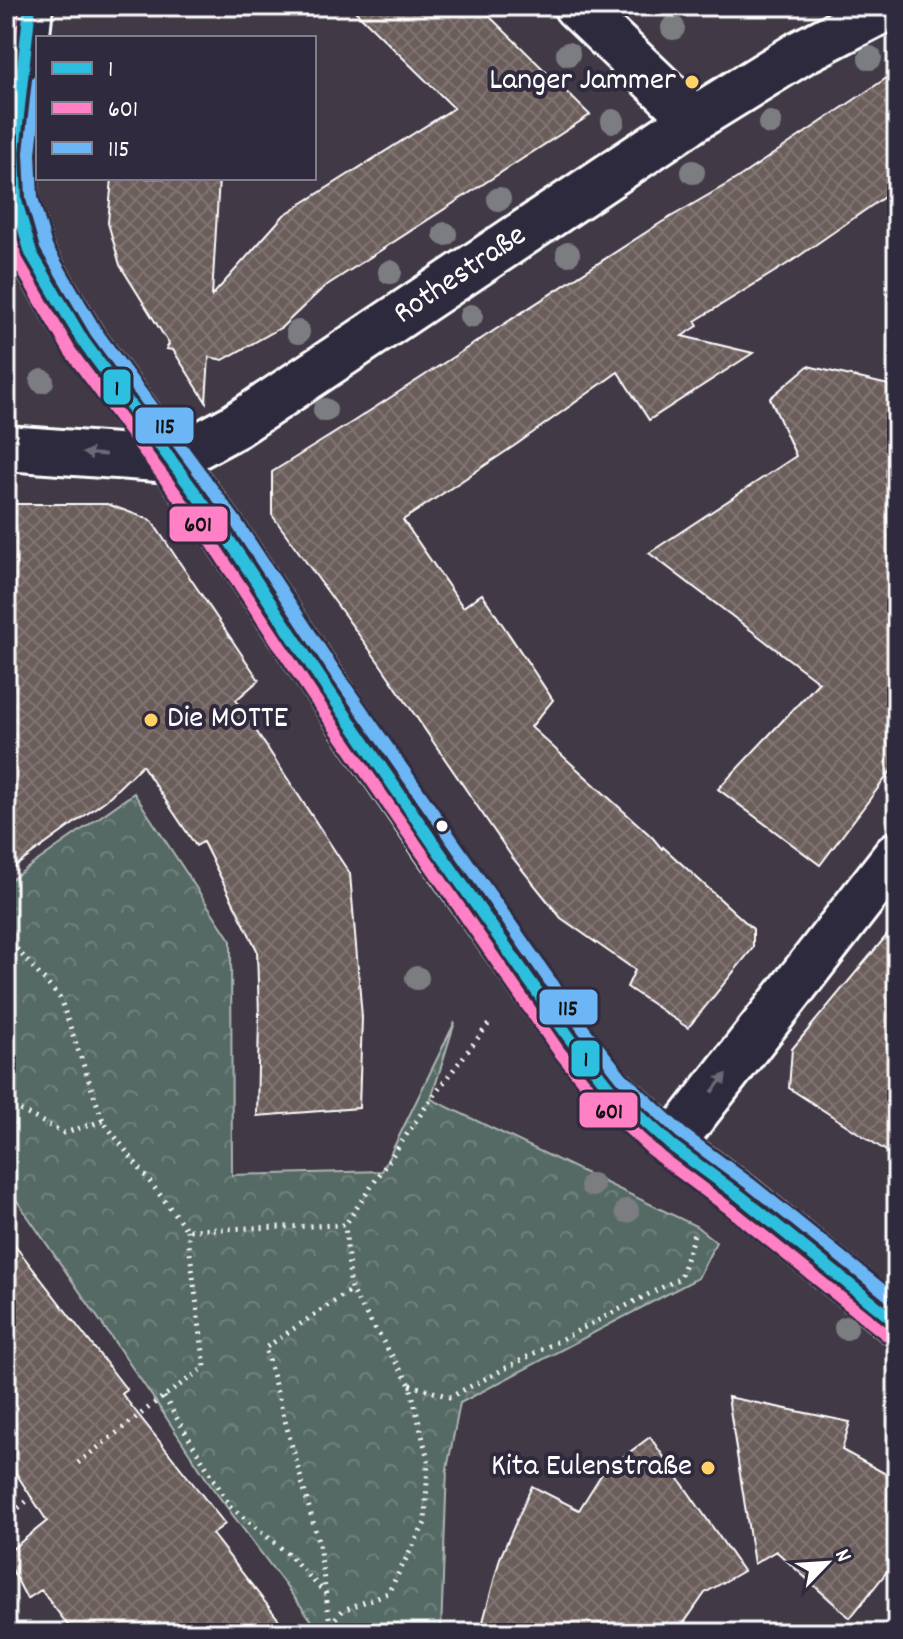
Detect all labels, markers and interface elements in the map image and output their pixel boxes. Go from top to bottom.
legend [36,36,316,180]
text: 1 [108,54,113,88]
place label: Langer Jammer [489,59,676,105]
marker: Langer Jammer [683,73,701,91]
text: 601 [108,94,138,128]
text: 115 [108,134,130,168]
street label: Rothestraße [385,214,537,338]
line badge: 1 [102,368,132,406]
text: 1 [115,375,119,406]
line badge: 115 [134,406,195,445]
text: 115 [155,413,175,444]
one-way arrow [81,447,106,460]
line badge: 601 [168,505,229,543]
text: 601 [184,511,212,542]
place label: Die MOTTE [167,697,288,743]
marker: Die MOTTE [142,711,160,729]
unlabelled marker [434,818,450,834]
line badge: 115 [538,988,599,1026]
text: 115 [558,995,578,1026]
line badge: 1 [570,1039,601,1078]
text: 1 [584,1046,588,1077]
one-way arrow [710,1073,726,1093]
line badge: 601 [578,1091,639,1129]
text: 601 [595,1098,623,1129]
place label: Kita Eulenstraße [491,1445,692,1491]
marker: Kita Eulenstraße [699,1459,717,1477]
north arrow [787,1523,867,1603]
text: N [826,1545,858,1568]

